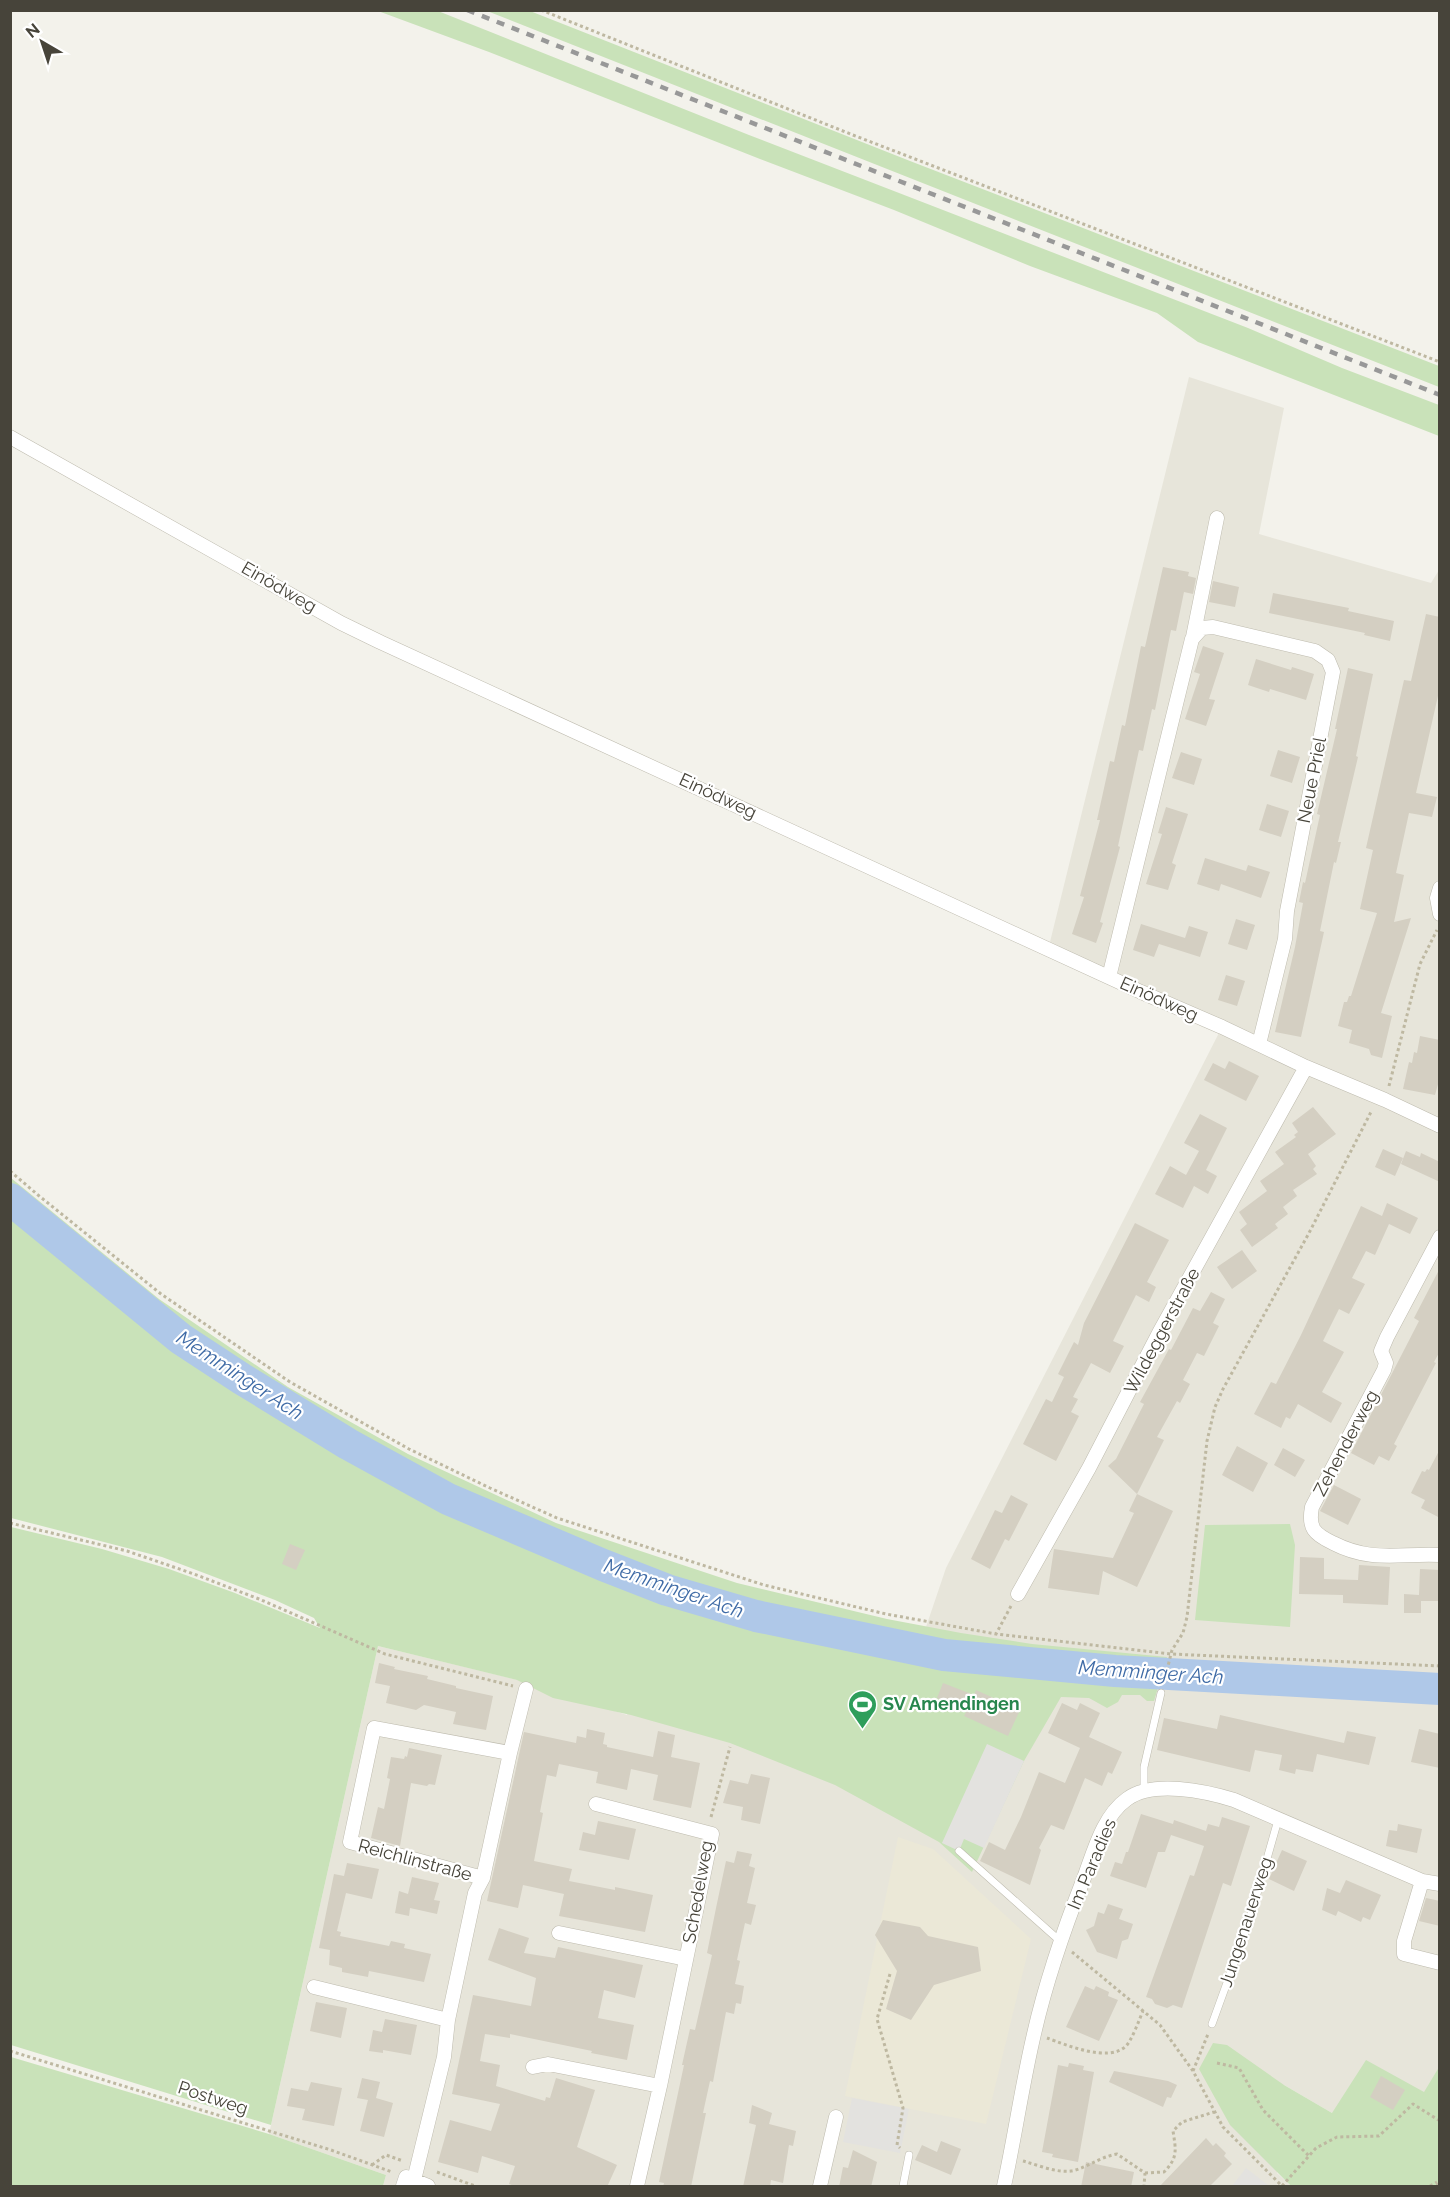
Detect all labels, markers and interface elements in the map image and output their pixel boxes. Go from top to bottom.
north arrow [12,12,72,72]
text: N [22,20,44,42]
street label: Einödweg [238,557,321,616]
street label: Neue Priel [1293,735,1330,825]
street label: Einödweg [676,768,760,823]
street label: Einödweg [1117,972,1202,1025]
street label: Wildeggerstraße [1119,1264,1204,1397]
water label: Memminger Ach [172,1325,308,1425]
street label: Zehenderweg [1309,1386,1382,1499]
water label: Memminger Ach [601,1553,747,1623]
water label: Memminger Ach [1077,1655,1225,1689]
sports icon: SV Amendingen [846,1688,878,1730]
place label: SV Amendingen [883,1693,1020,1714]
street label: Im Paradies [1063,1815,1120,1913]
street label: Reichlinstraße [356,1834,475,1885]
street label: Schedelweg [678,1839,717,1945]
street label: Jungenauerweg [1215,1854,1276,1989]
street label: Postweg [175,2076,251,2119]

